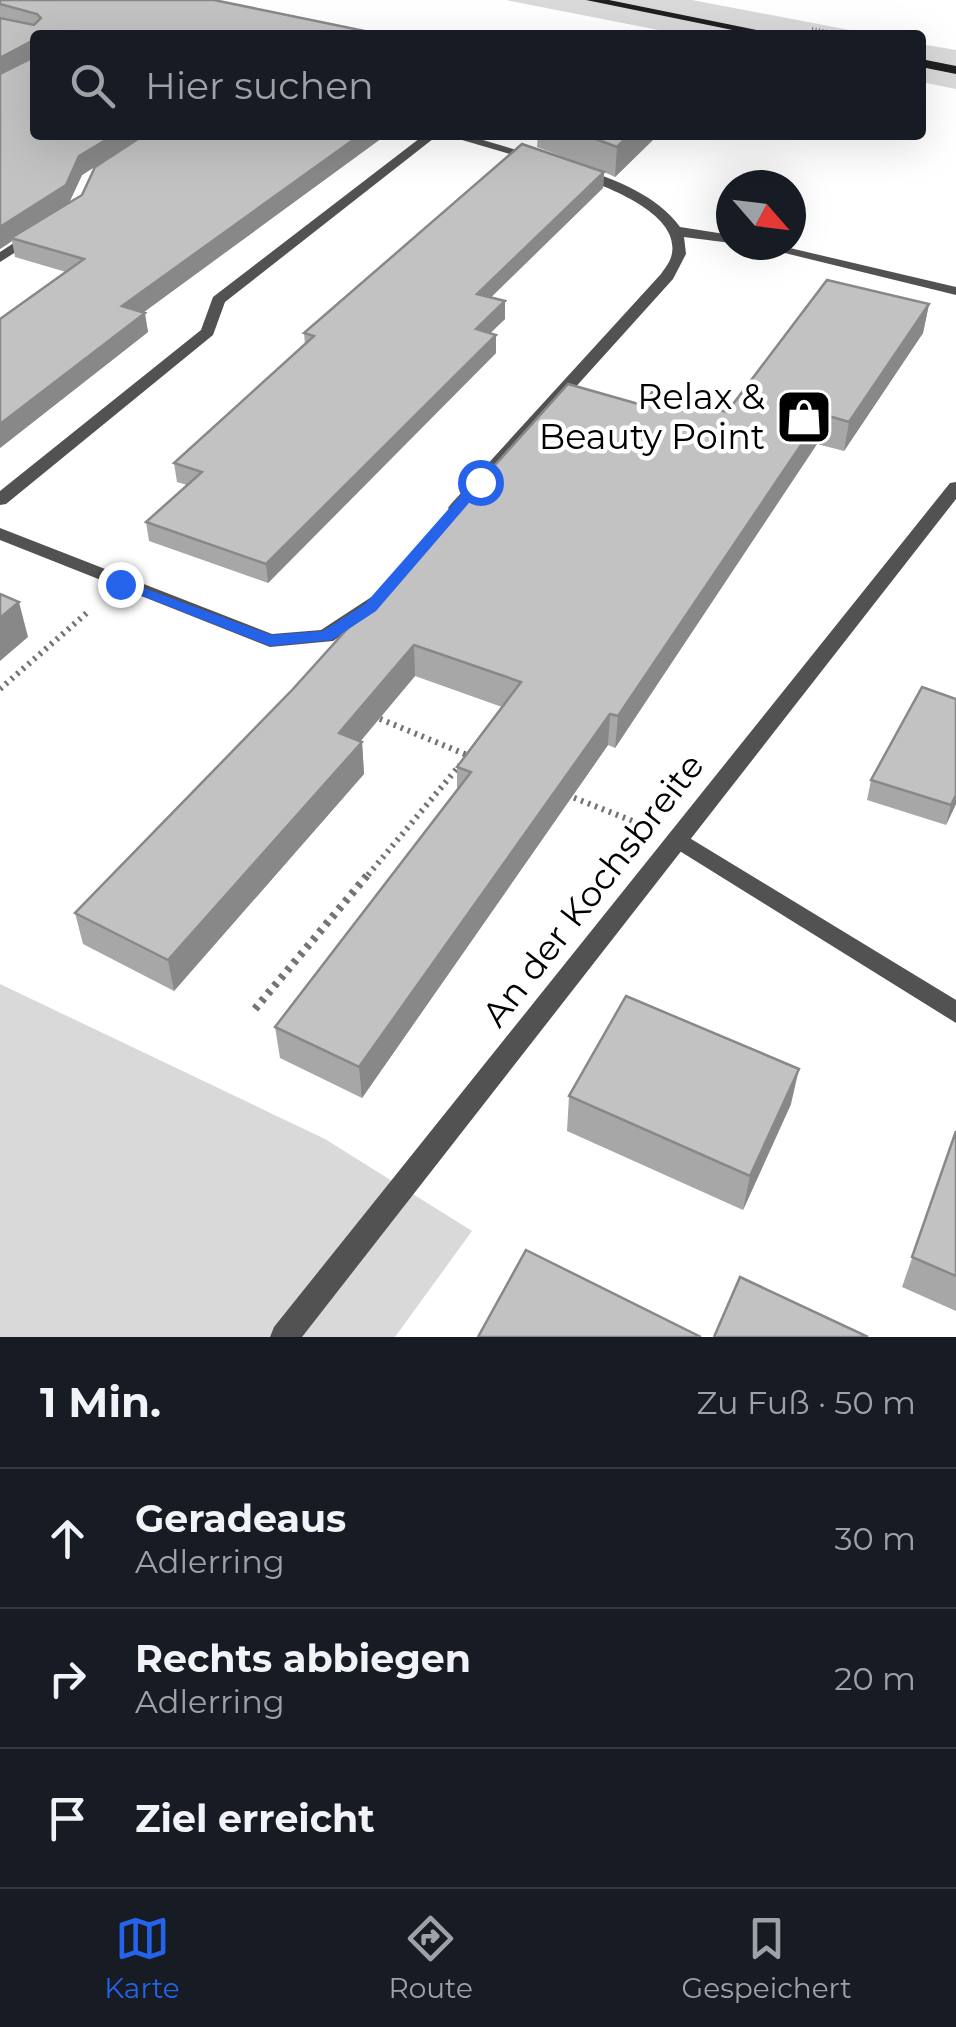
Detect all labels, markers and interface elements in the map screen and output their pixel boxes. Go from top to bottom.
search box [30,30,926,140]
icon: search [65,58,120,113]
text: Hier suchen [145,62,374,109]
north arrow [716,170,806,260]
place label: Relax & Beauty Point [539,375,765,458]
shop icon: Relax & Beauty Point [774,387,834,447]
route start [458,460,504,506]
route end [98,562,144,608]
street label: An der Kochsbreite [473,745,712,1035]
text: 1 Min. [40,1376,161,1428]
text: Zu Fuß · 50 m [696,1383,916,1422]
text: Geradeaus [135,1495,346,1542]
icon: ahead [40,1511,95,1566]
text: 30 m [834,1519,916,1558]
text: Adlerring [135,1542,285,1581]
text: Rechts abbiegen [135,1635,471,1682]
icon: right [40,1651,95,1706]
text: 20 m [834,1659,916,1698]
text: Adlerring [135,1682,285,1721]
icon: arrive [40,1791,95,1846]
text: Ziel erreicht [135,1795,375,1842]
tab: Karte [104,1911,180,2005]
tab: Route [389,1911,473,2005]
tab: Gespeichert [682,1911,852,2005]

